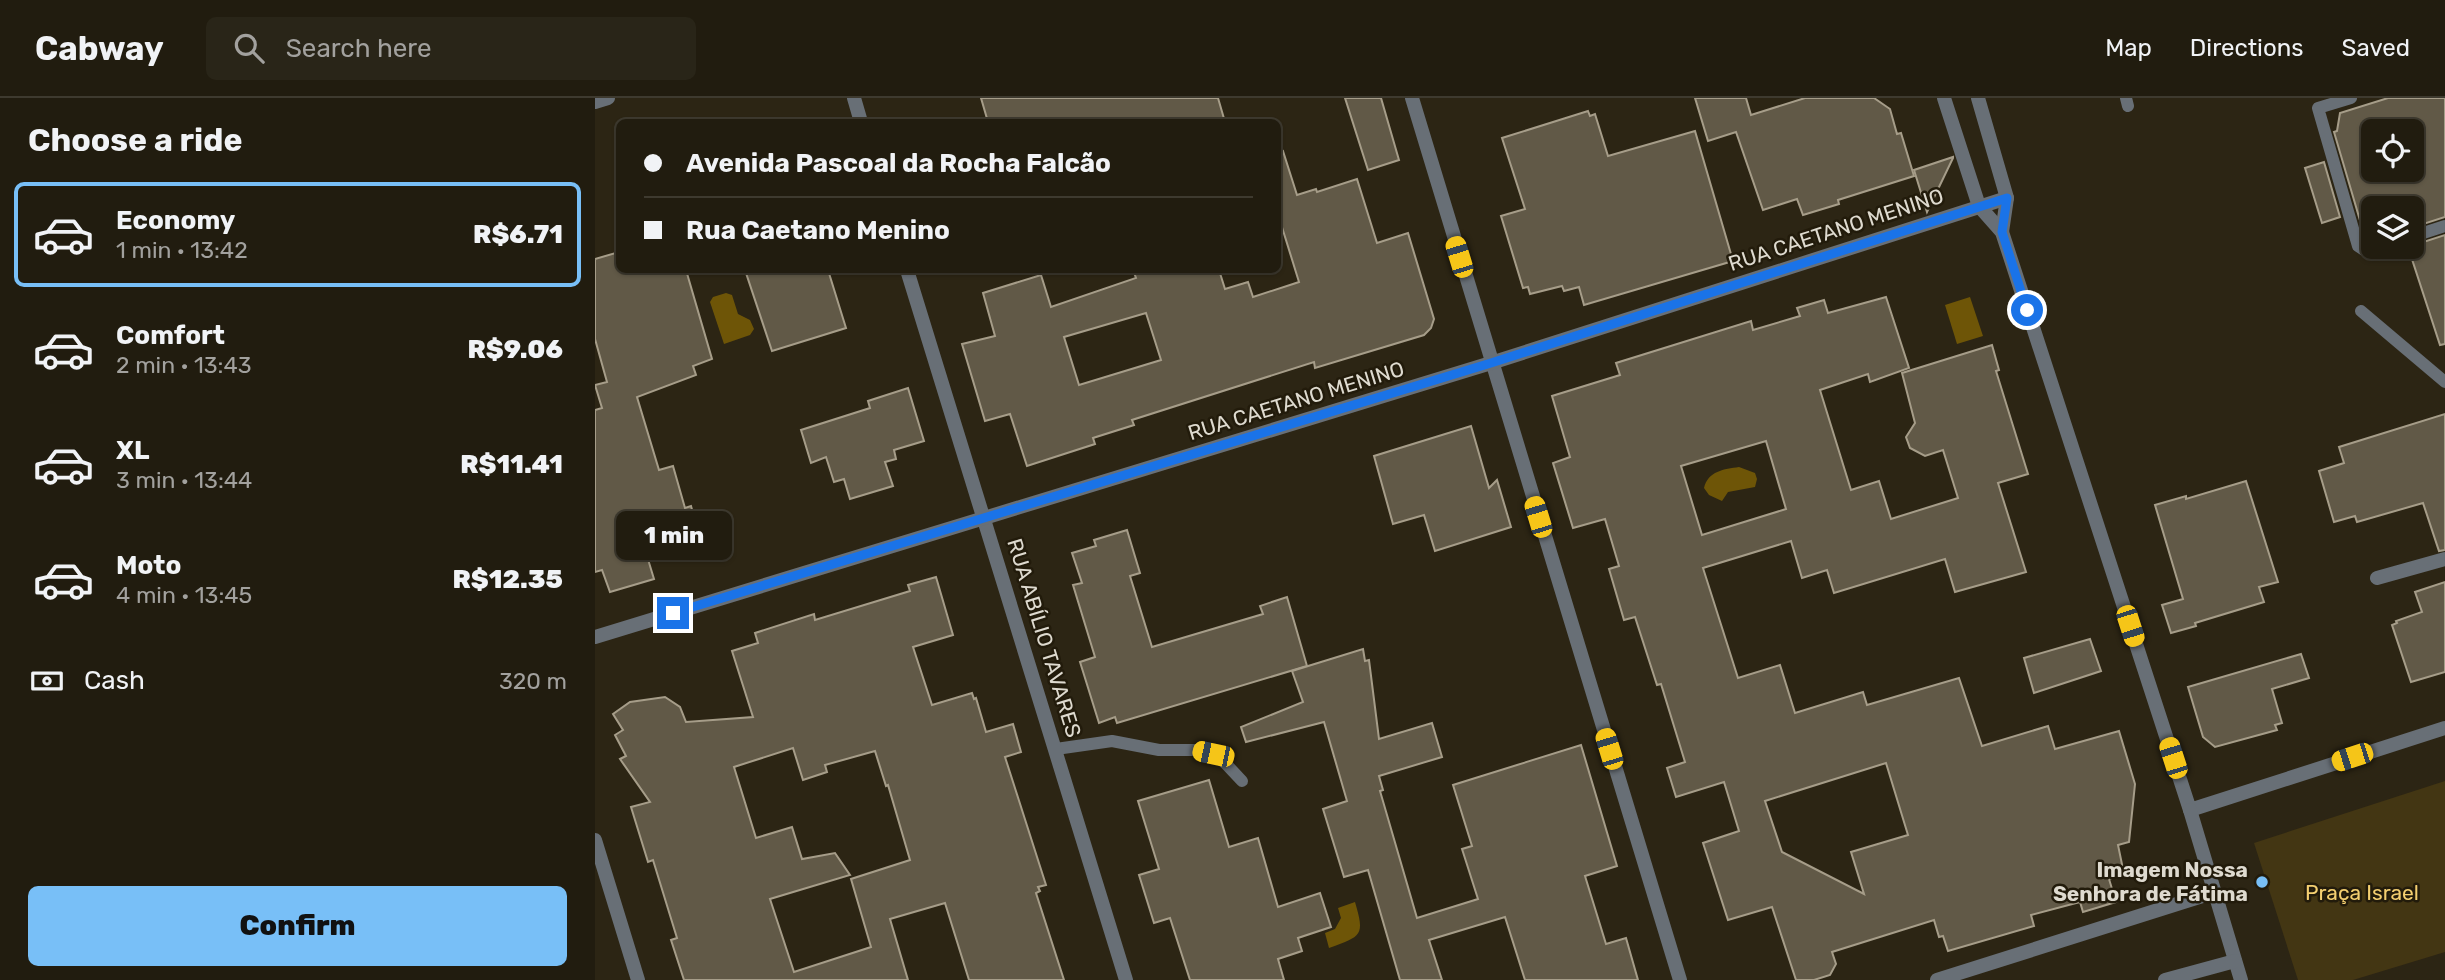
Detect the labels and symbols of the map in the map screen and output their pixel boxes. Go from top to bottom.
street label: RUA CAETANO MENINO [1725,183,1947,276]
car [1443,234,1476,280]
route start [2011,294,2043,326]
street label: RUA CAETANO MENINO [1185,356,1407,445]
car [1522,494,1555,540]
callout: 1 min [615,512,731,560]
street label: RUA ABÍLIO TAVARES [1002,535,1087,740]
route end [657,597,689,629]
car [2114,603,2147,649]
car [1593,726,1626,772]
car [2157,735,2190,781]
car [1191,739,1236,769]
car [2329,741,2376,773]
place label: Imagem Nossa Senhora de Fátima [2053,857,2248,906]
marker: Imagem Nossa Senhora de Fátima [2254,874,2270,890]
park label: Praça Israel [2305,880,2419,905]

